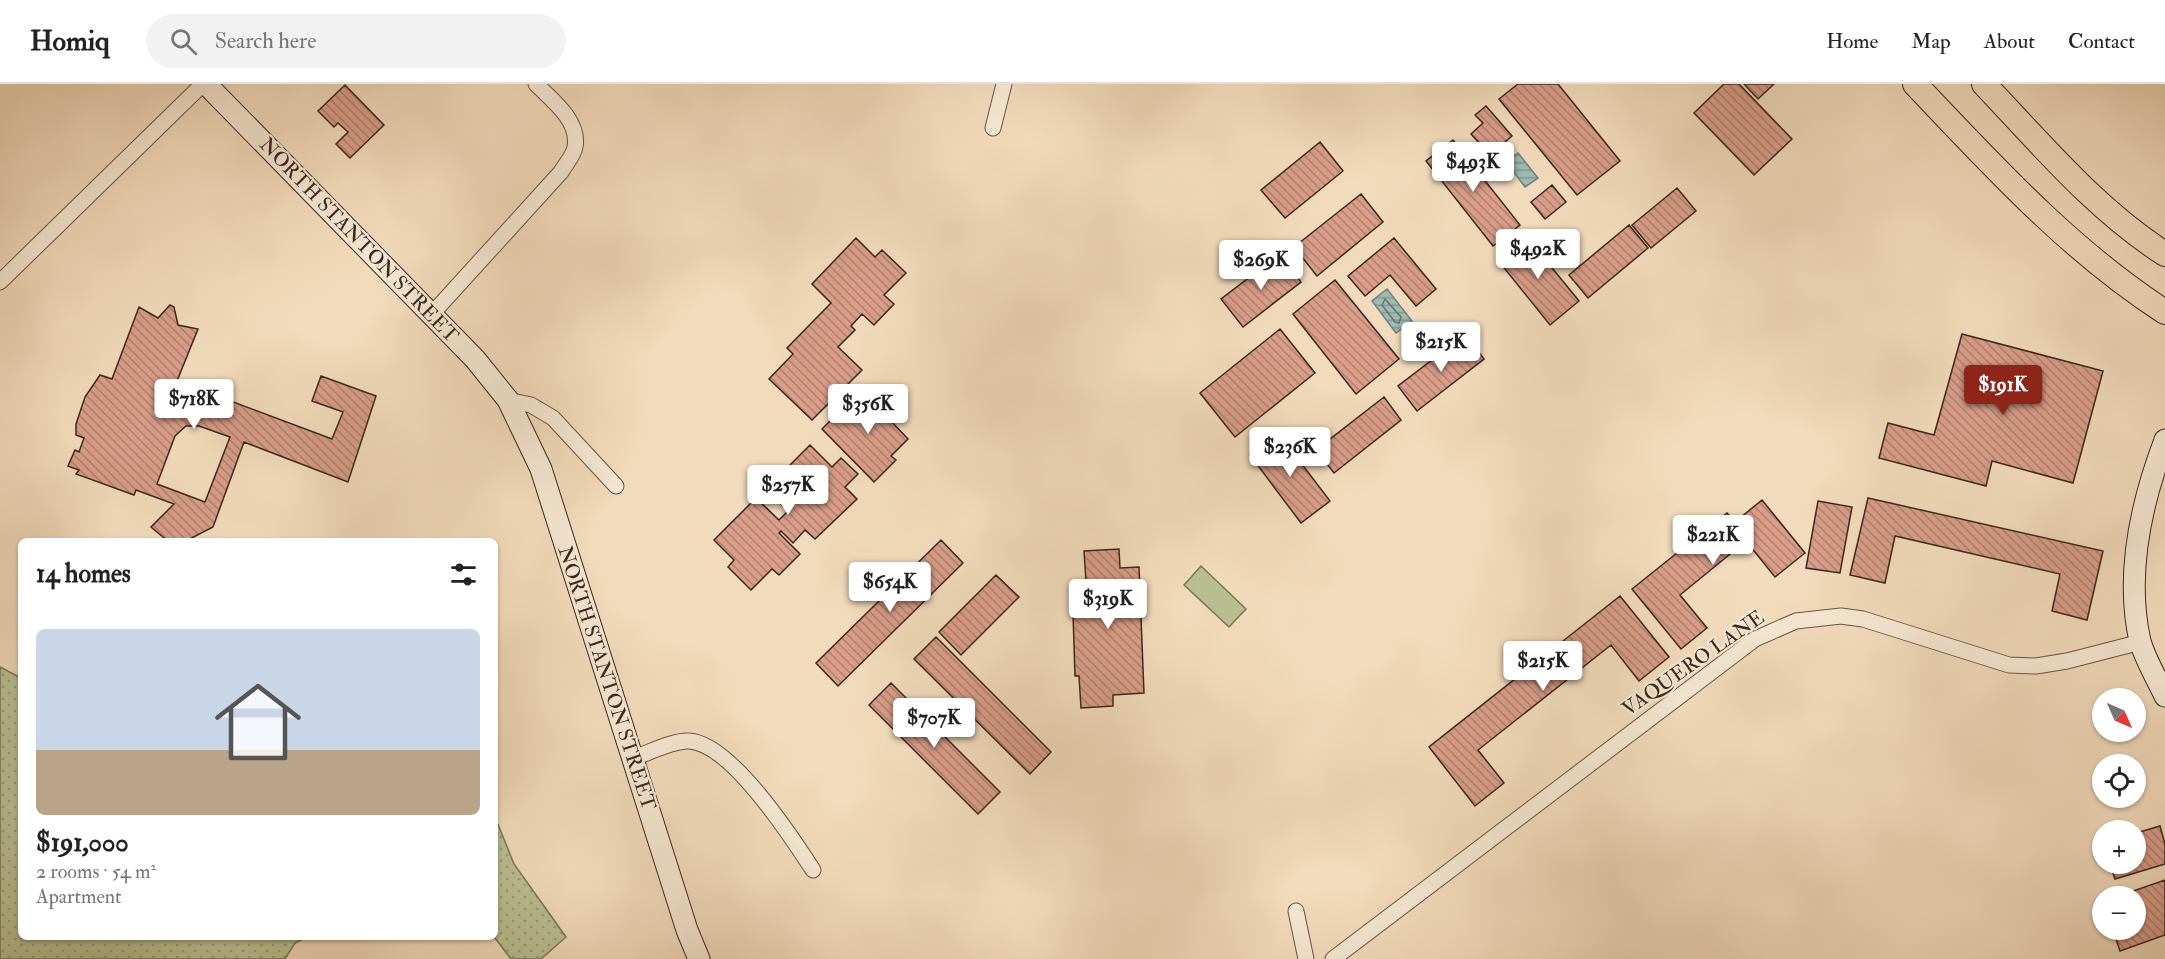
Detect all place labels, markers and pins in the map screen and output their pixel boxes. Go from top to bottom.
pin: $493K [1431,142,1515,193]
pin: $492K [1496,229,1580,280]
pin: $269K [1219,240,1303,291]
pin: $215K [1399,322,1483,373]
pin: $191K [1961,365,2045,416]
pin: $718K [152,379,236,430]
pin: $356K [826,384,910,435]
pin: $236K [1248,427,1332,478]
pin: $257K [746,465,830,516]
pin: $221K [1671,515,1755,566]
pin: $654K [848,562,932,613]
pin: $319K [1066,579,1150,630]
pin: $215K [1501,641,1585,692]
pin: $707K [892,698,976,749]

